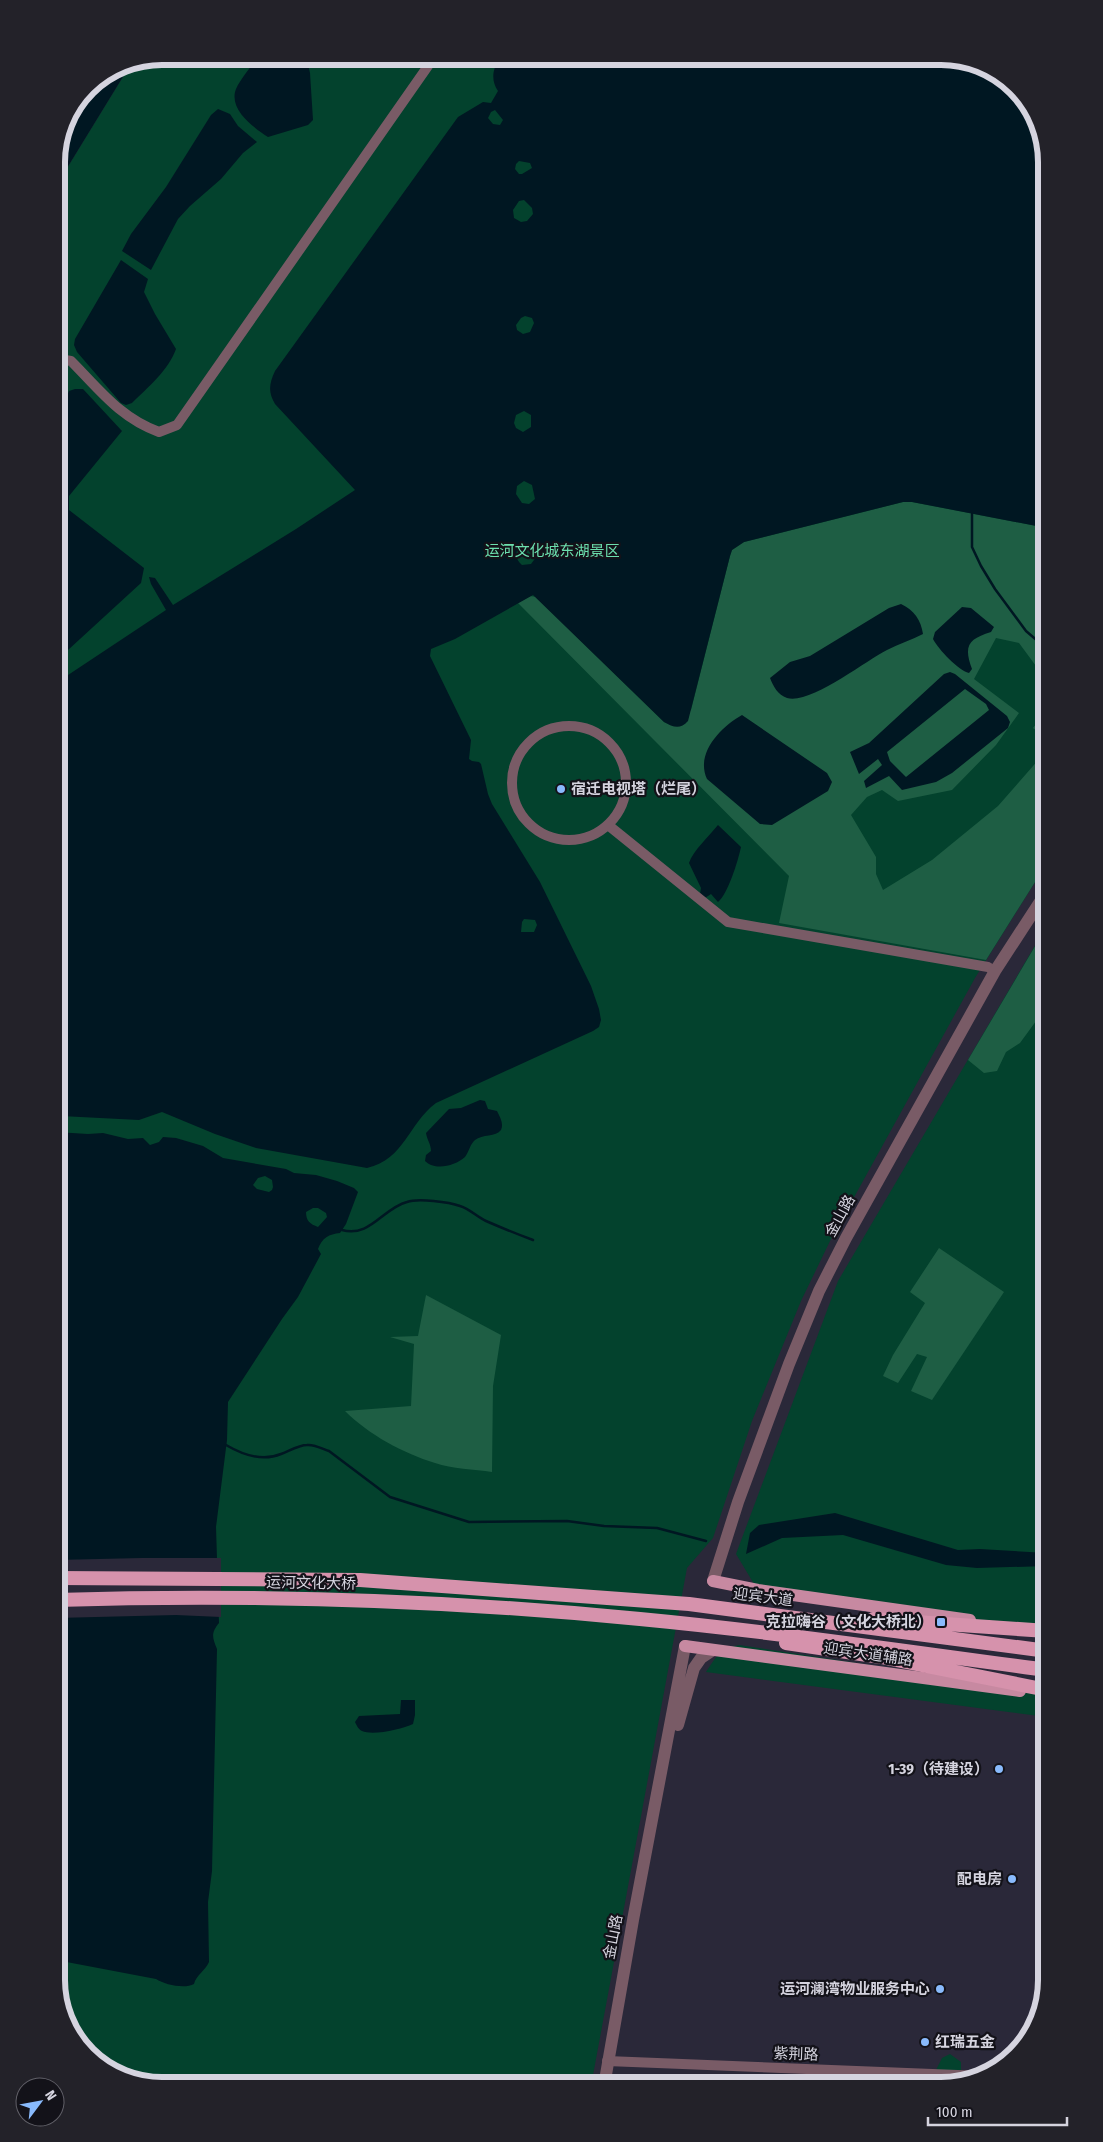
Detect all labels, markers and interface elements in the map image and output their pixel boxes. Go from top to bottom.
park label: 运河文化城东湖景区 [484,542,620,560]
place label: 宿迁电视塔（烂尾） [571,780,706,798]
marker: 宿迁电视塔（烂尾） [555,783,567,795]
street label: 金山路 [821,1192,859,1240]
street label: 运河文化大桥 [266,1573,356,1593]
street label: 迎宾大道 [732,1584,794,1610]
place label: 克拉嗨谷（文化大桥北） [766,1613,931,1631]
marker: 克拉嗨谷（文化大桥北） [935,1616,947,1628]
street label: 迎宾大道辅路 [822,1639,914,1669]
place label: 1-39（待建设） [888,1760,989,1778]
marker: 1-39（待建设） [993,1763,1005,1775]
place label: 配电房 [957,1870,1002,1888]
marker: 配电房 [1006,1873,1018,1885]
street label: 金山路 [600,1913,626,1961]
place label: 运河澜湾物业服务中心 [780,1980,930,1998]
marker: 运河澜湾物业服务中心 [934,1983,946,1995]
place label: 红瑞五金 [935,2033,995,2051]
marker: 红瑞五金 [919,2036,931,2048]
street label: 紫荆路 [773,2044,819,2064]
north arrow [15,2077,65,2127]
text: N [41,2087,60,2103]
scale bar [928,2094,1067,2126]
text: 100 m [936,2103,973,2121]

